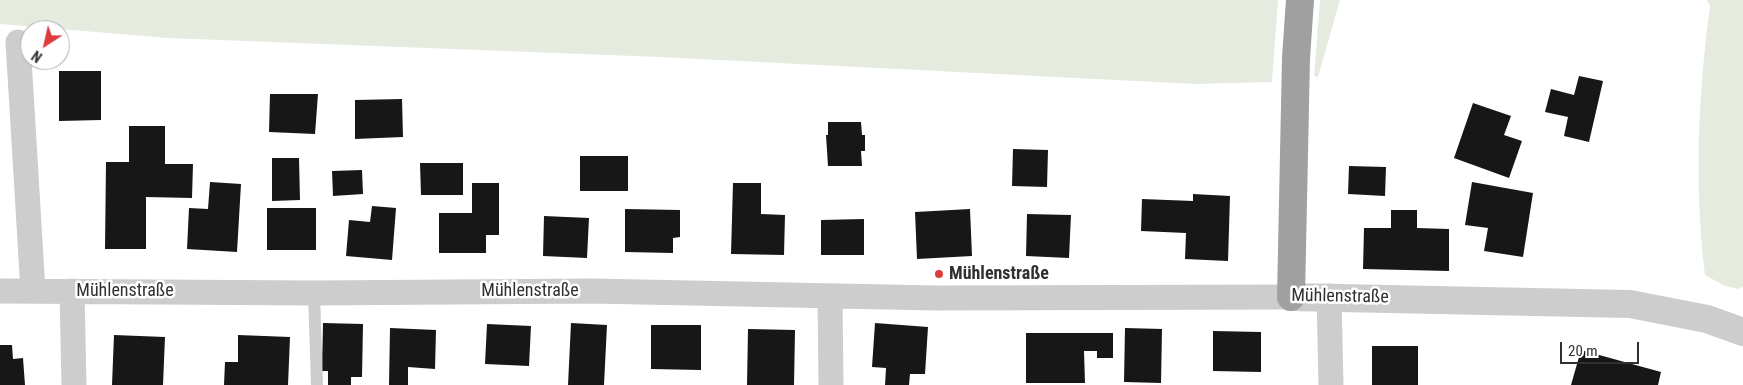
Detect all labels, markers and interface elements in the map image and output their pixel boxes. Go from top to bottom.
north arrow [20,20,70,70]
text: N [29,47,45,65]
place label: Mühlenstraße [949,263,1049,285]
marker: Mühlenstraße [933,268,945,280]
street label: Mühlenstraße [76,280,174,302]
street label: Mühlenstraße [481,280,579,302]
street label: Mühlenstraße [1291,285,1389,309]
scale bar [1563,332,1642,364]
text: 20 m [1568,342,1598,360]

